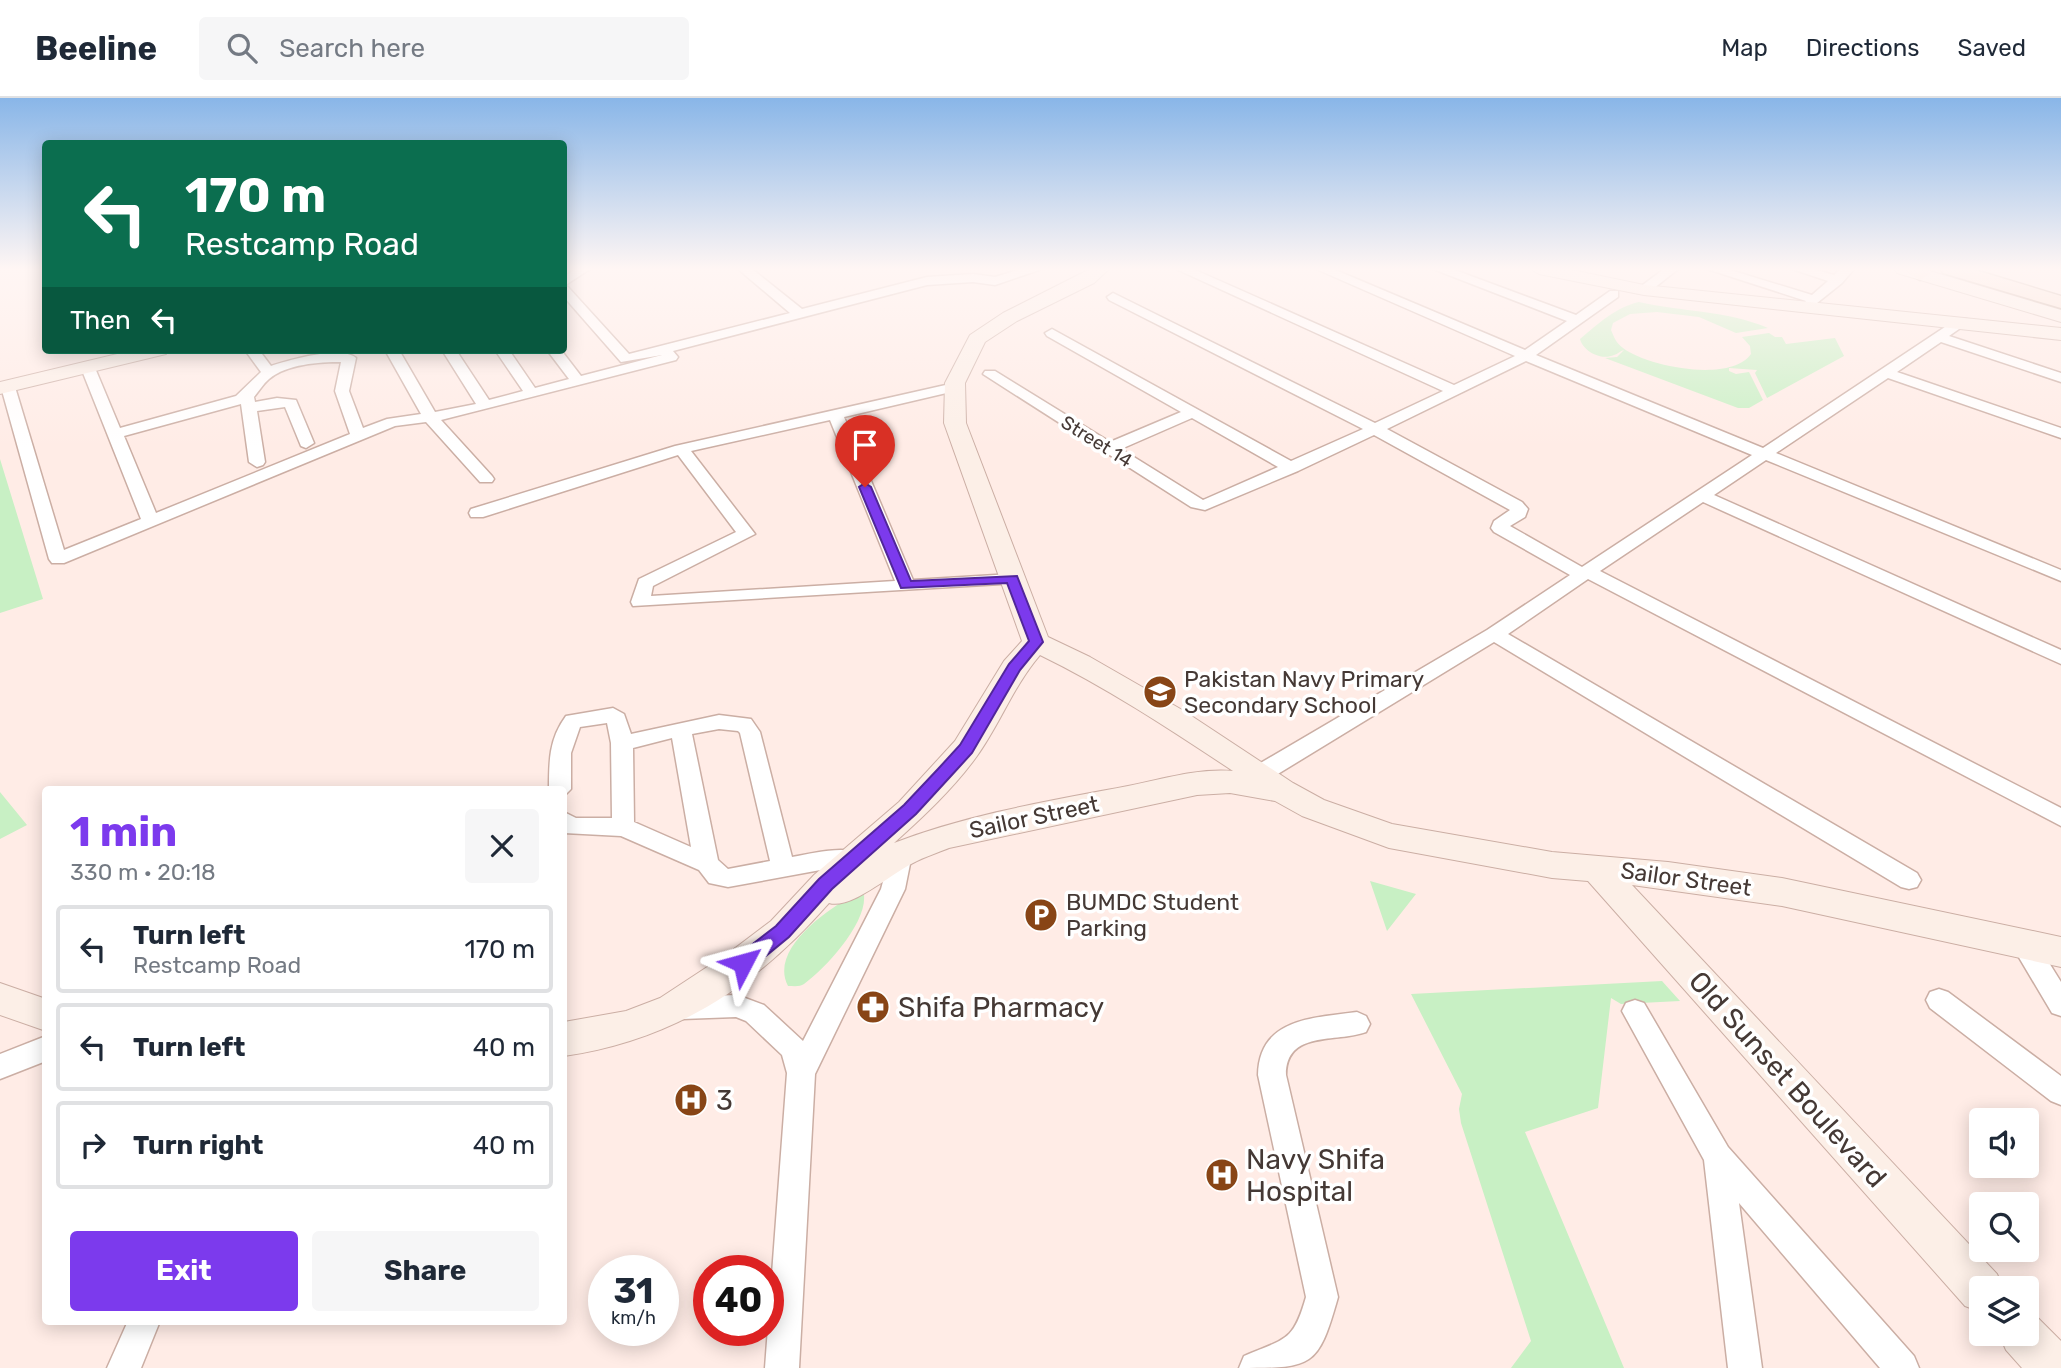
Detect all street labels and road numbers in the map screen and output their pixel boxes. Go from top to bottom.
street label: Street 14 [1057,411,1137,472]
street label: Sailor Street [967,790,1101,844]
street label: Sailor Street [1619,856,1753,902]
street label: Old Sunset Boulevard [1682,965,1893,1194]

